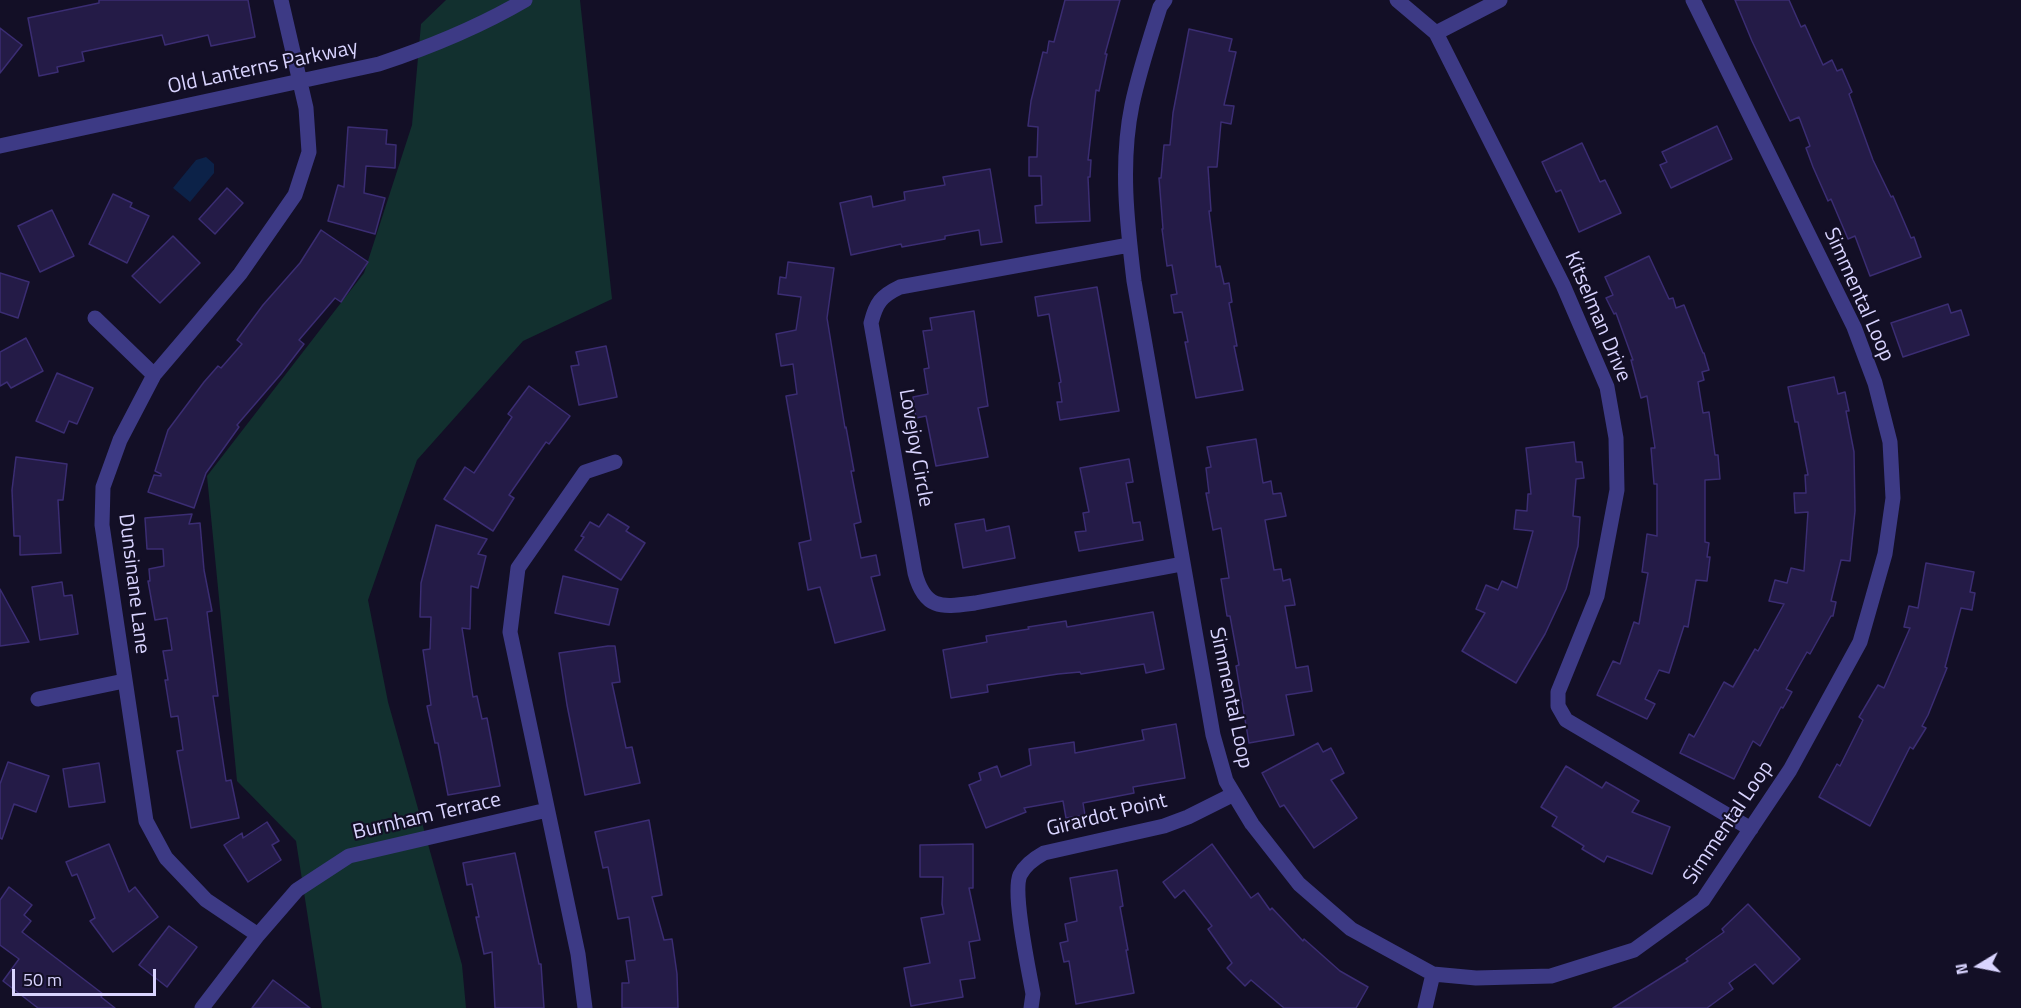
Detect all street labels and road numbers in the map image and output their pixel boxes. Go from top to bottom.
street label: Old Lanterns Parkway [166,36,360,100]
street label: Simmental Loop [1817,224,1899,366]
street label: Kitselman Drive [1558,248,1636,386]
street label: Lovejoy Circle [892,387,938,509]
street label: Dunsinane Lane [112,512,154,656]
street label: Simmental Loop [1203,625,1257,771]
street label: Simmental Loop [1678,756,1780,890]
street label: Burnham Terrace [351,788,503,846]
street label: Girardot Point [1044,789,1170,843]

